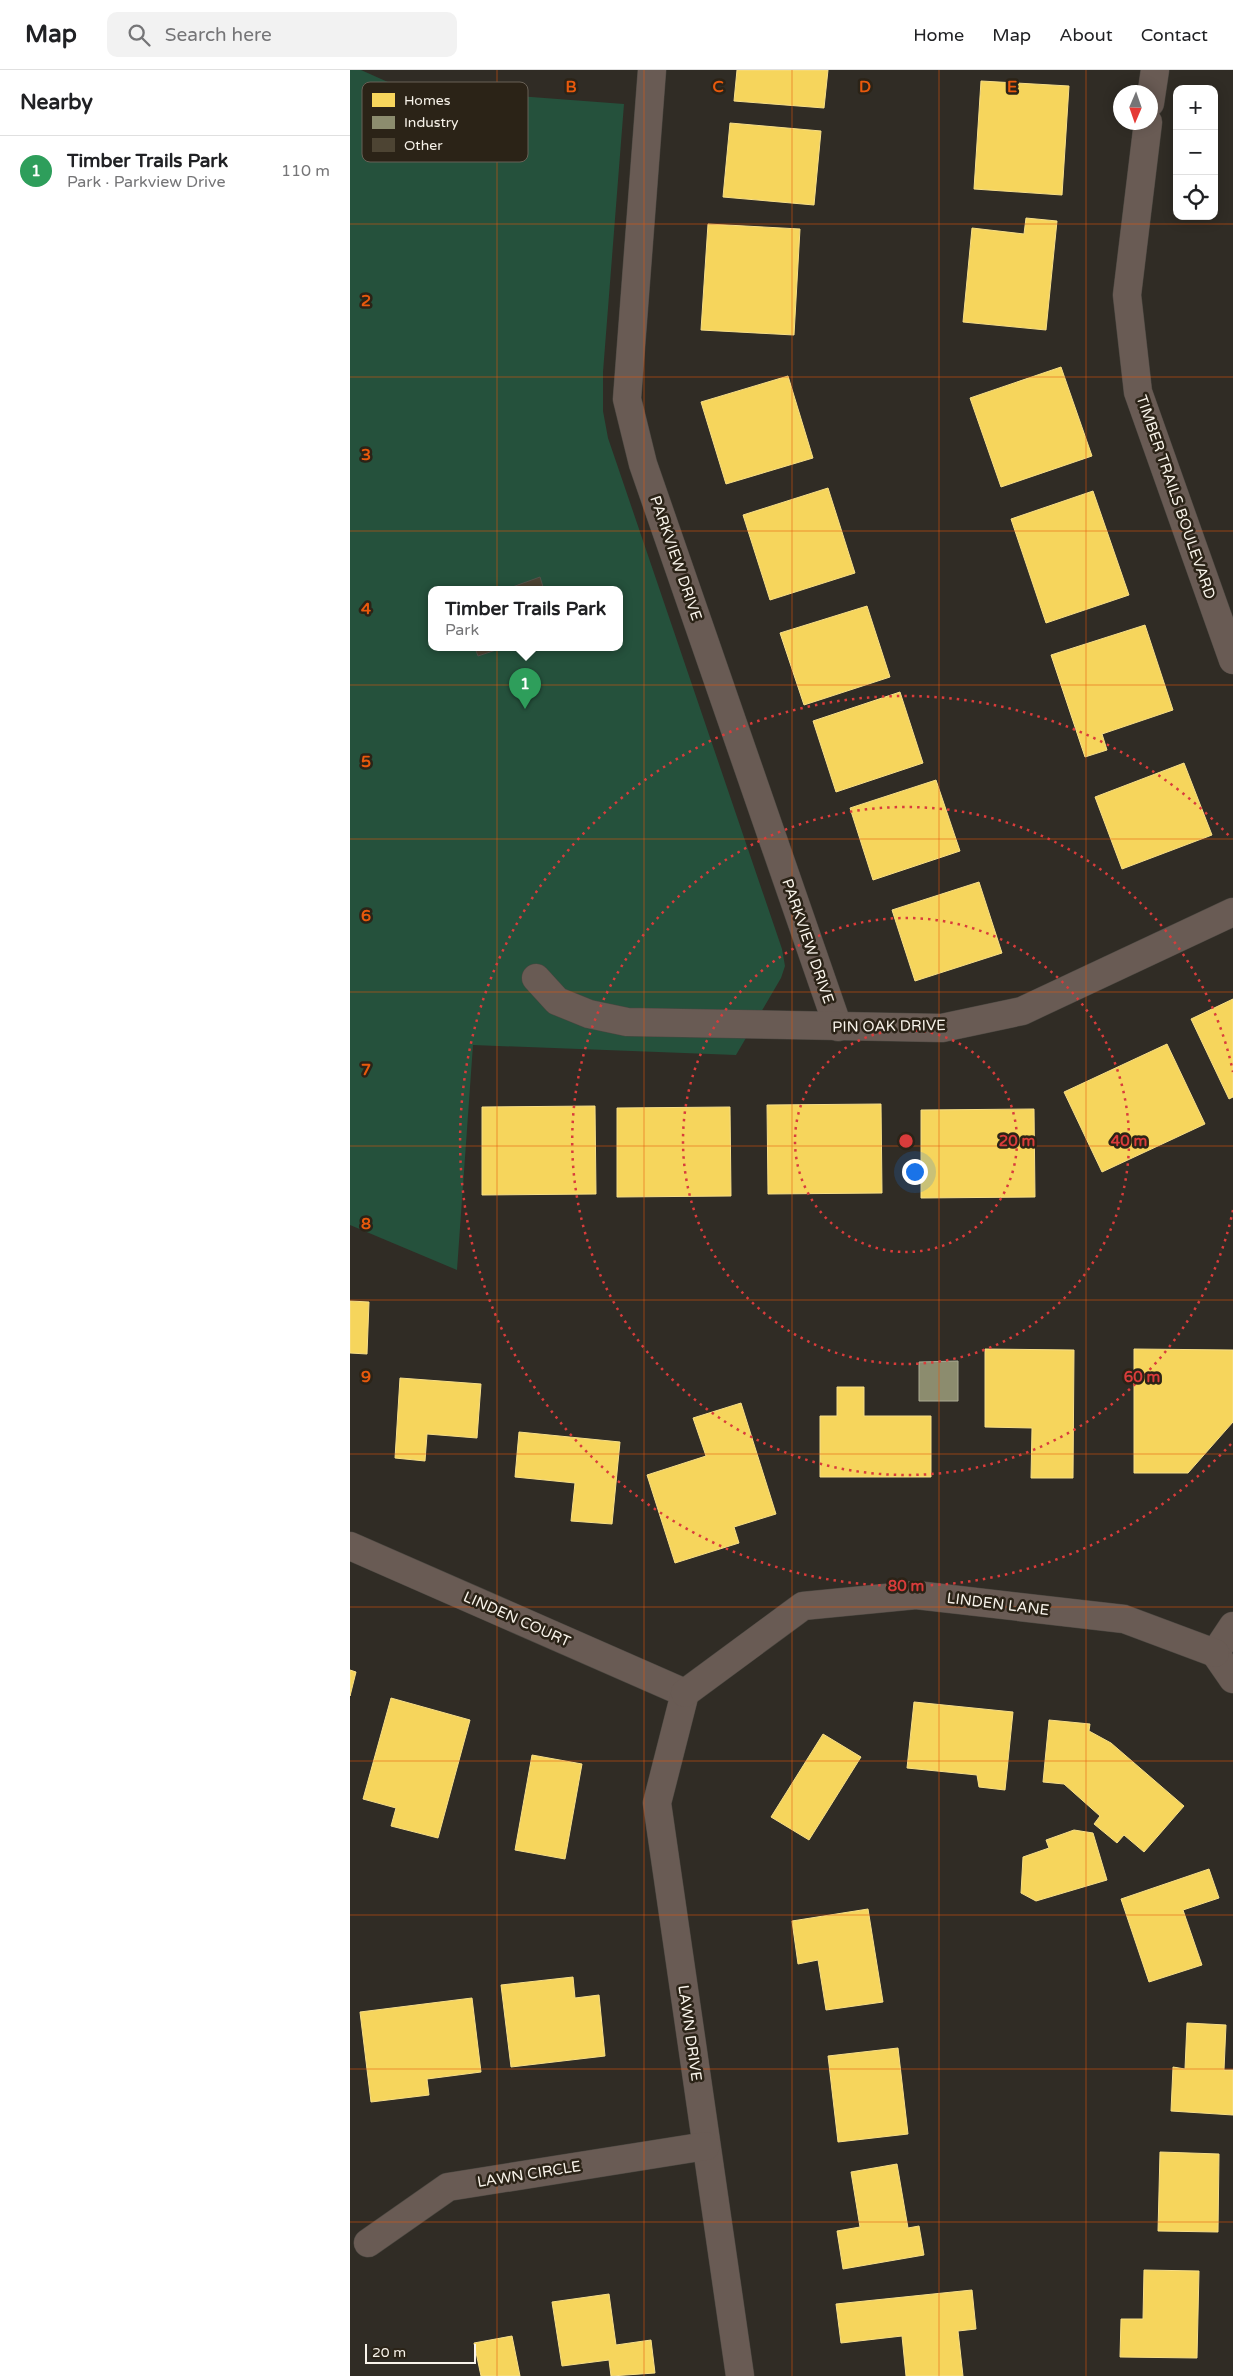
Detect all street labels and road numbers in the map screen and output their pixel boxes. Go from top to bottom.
street label: TIMBER TRAILS BOULEVARD [1133,393,1219,601]
street label: PARKVIEW DRIVE [646,493,706,623]
street label: PARKVIEW DRIVE [778,876,838,1006]
street label: PIN OAK DRIVE [832,1016,946,1036]
street label: LINDEN COURT [461,1587,573,1651]
street label: LINDEN LANE [946,1589,1050,1619]
street label: LAWN DRIVE [674,1984,706,2082]
street label: LAWN CIRCLE [476,2157,582,2191]

